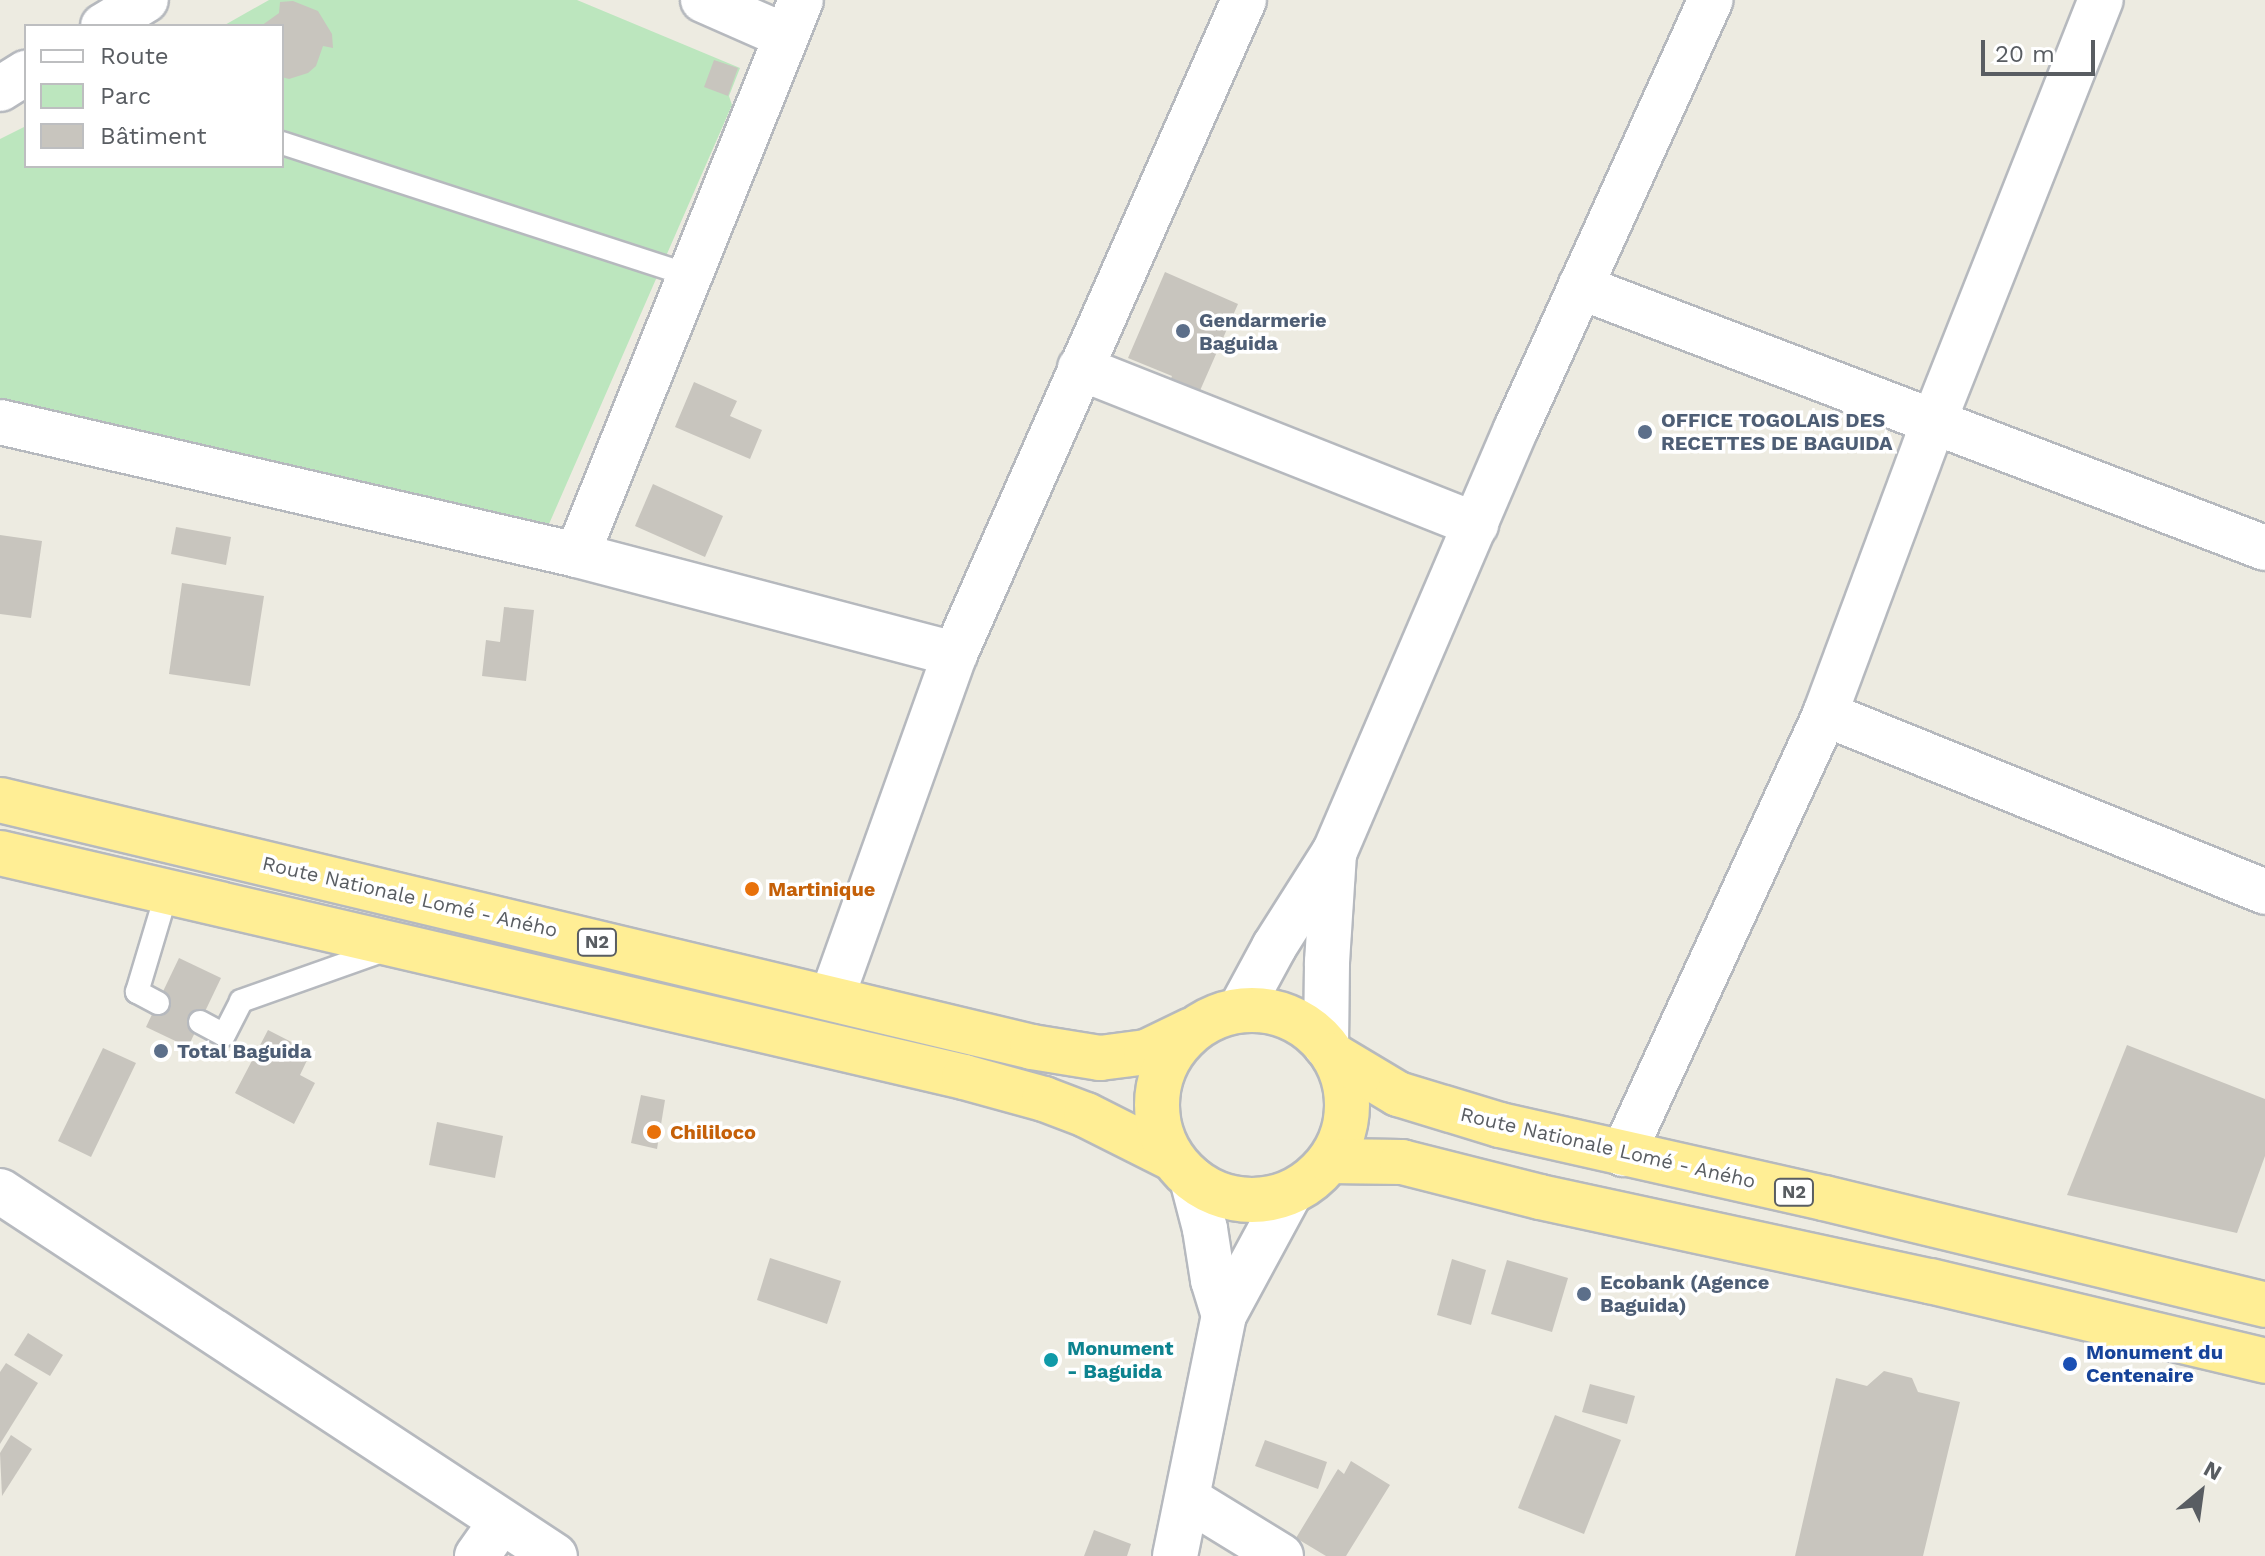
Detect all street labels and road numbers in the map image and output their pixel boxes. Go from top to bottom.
street label: Route Nationale Lomé - Aného [260,851,560,943]
road number: N2 [575,928,619,956]
street label: Route Nationale Lomé - Aného [1458,1102,1758,1194]
road number: N2 [1772,1178,1816,1206]

